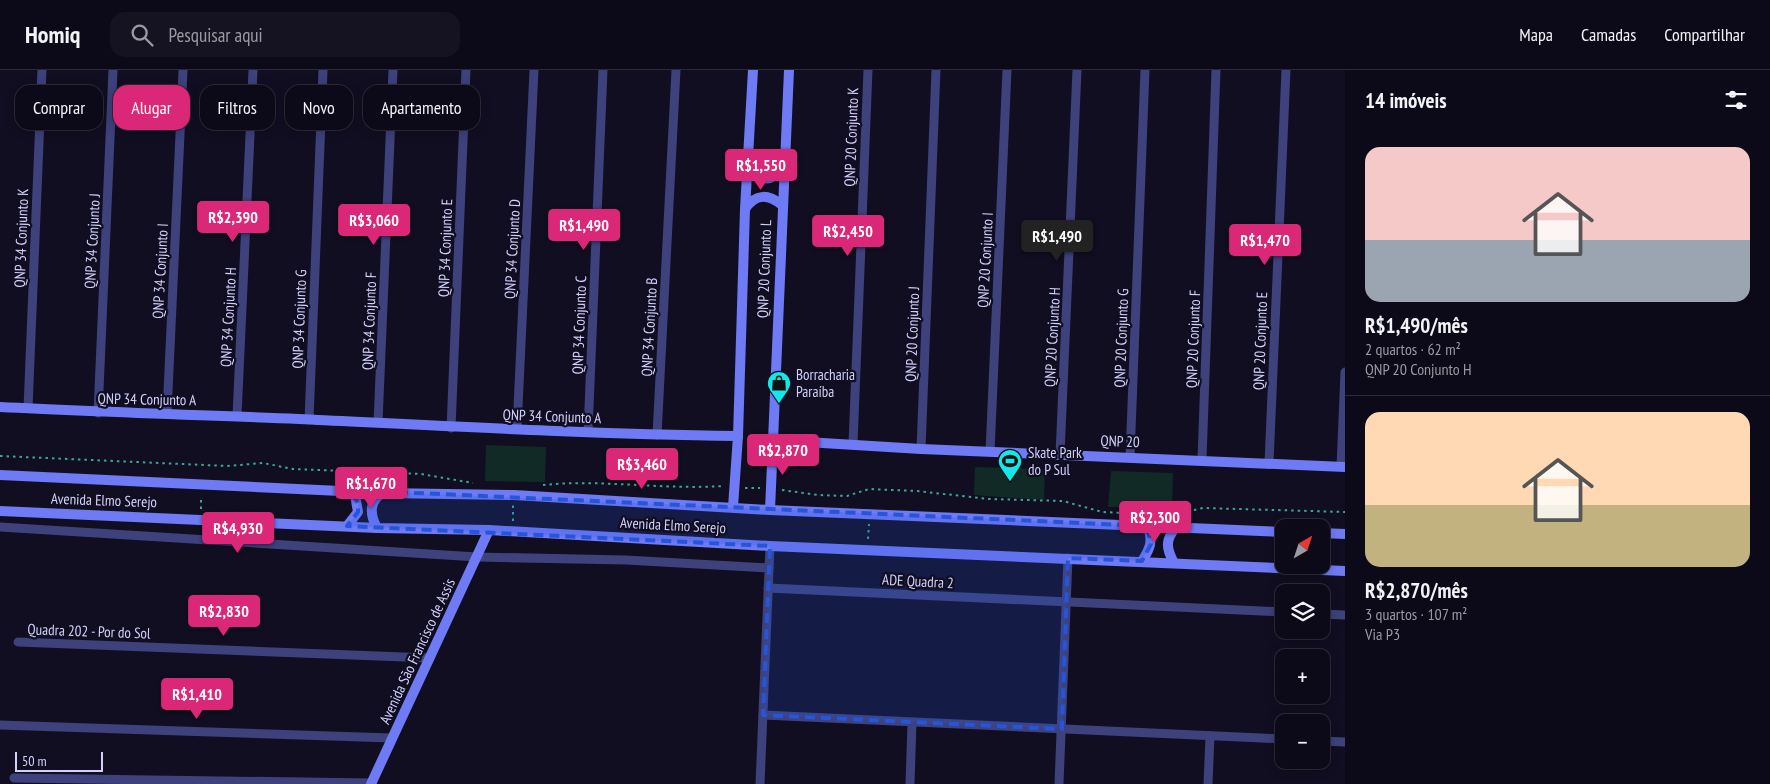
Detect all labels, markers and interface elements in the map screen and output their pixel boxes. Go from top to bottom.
search box [110,12,460,57]
text: Homiq [25,19,80,50]
icon: search [128,21,156,49]
text: Pesquisar aqui [168,23,263,47]
text: Mapa [1519,23,1553,46]
text: Camadas [1581,23,1636,46]
text: Compartilhar [1664,23,1745,46]
chip: Comprar [15,85,103,130]
chip: Alugar [113,85,190,130]
chip: Filtros [200,85,275,130]
chip: Novo [285,85,353,130]
chip: Apartamento [363,85,480,130]
street label: QNP 20 Conjunto K [840,86,862,187]
icon: filters [1722,86,1750,114]
text: 14 imóveis [1365,87,1446,114]
pin: R$1,550 [715,148,807,191]
text: R$1,550 [736,155,786,175]
icon: home [1513,179,1603,269]
street label: QNP 34 Conjunto K [10,187,32,288]
street label: QNP 34 Conjunto J [80,193,104,289]
street label: QNP 34 Conjunto E [434,199,456,297]
street label: QNP 34 Conjunto D [500,199,524,299]
pin: R$2,390 [187,200,279,243]
pin: R$3,060 [328,204,420,246]
text: R$2,390 [208,207,258,227]
pin: R$1,490 [538,208,630,251]
text: R$3,060 [349,210,399,230]
street label: QNP 20 Conjunto I [973,212,997,308]
pin: R$2,450 [802,214,894,257]
text: R$1,490 [559,215,609,235]
street label: QNP 20 Conjunto L [753,219,775,318]
pin: R$1,490 [1011,220,1103,262]
text: R$2,450 [823,221,873,241]
street label: QNP 34 Conjunto I [148,223,172,319]
pin: R$1,470 [1219,224,1311,266]
text: R$1,490 [1032,226,1082,246]
text: R$1,470 [1240,230,1290,250]
street label: QNP 34 Conjunto H [216,267,240,367]
street label: QNP 34 Conjunto G [288,269,310,369]
street label: QNP 34 Conjunto F [358,272,380,370]
street label: QNP 34 Conjunto C [568,275,590,375]
street label: QNP 34 Conjunto B [637,277,661,377]
street label: QNP 20 Conjunto J [901,286,923,382]
street label: QNP 20 Conjunto H [1040,287,1064,387]
street label: QNP 20 Conjunto G [1110,288,1132,388]
street label: QNP 20 Conjunto F [1182,290,1204,388]
street label: QNP 20 Conjunto E [1249,292,1271,390]
text: R$1,490/mês [1365,312,1468,339]
text: 2 quartos · 62 m² [1365,339,1461,359]
text: QNP 20 Conjunto H [1365,359,1472,379]
place label: Borracharia Paraíba [796,365,855,401]
shop icon: Borracharia Paraíba [766,370,792,404]
street label: QNP 34 Conjunto A [98,389,197,409]
street label: QNP 34 Conjunto A [502,405,603,427]
street label: QNP 20 [1100,431,1140,451]
pin: R$2,870 [737,434,829,476]
text: R$2,870 [758,440,808,460]
place label: Skate Park do P Sul [1028,443,1082,479]
icon: home [1513,445,1603,535]
pin: R$3,460 [596,448,688,490]
sports icon: Skate Park do P Sul [997,448,1023,482]
text: R$3,460 [617,454,667,474]
pin: R$1,670 [325,466,417,509]
text: R$1,670 [346,473,396,493]
street label: Avenida Elmo Serejo [51,489,157,511]
pin: R$2,300 [1109,500,1201,543]
text: R$2,300 [1130,507,1180,527]
pin: R$4,930 [192,512,284,554]
street label: Avenida Elmo Serejo [619,513,727,537]
text: R$4,930 [213,518,263,538]
north arrow [1275,519,1330,574]
map controls [1275,519,1330,769]
street label: ADE Quadra 2 [882,570,954,592]
street label: Avenida São Francisco de Assis [375,575,459,727]
text: R$2,870/mês [1365,577,1468,604]
button: layers [1275,584,1330,639]
pin: R$2,830 [178,594,270,637]
text: R$2,830 [199,601,249,621]
text: 3 quartos · 107 m² [1365,604,1467,624]
street label: Quadra 202 - Por do Sol [27,619,151,643]
text: Via P3 [1365,624,1400,644]
button: + [1275,649,1330,704]
pin: R$1,410 [151,678,243,720]
text: R$1,410 [172,684,222,704]
button: − [1275,714,1330,769]
scale bar [15,749,102,772]
text: 50 m [22,752,47,770]

